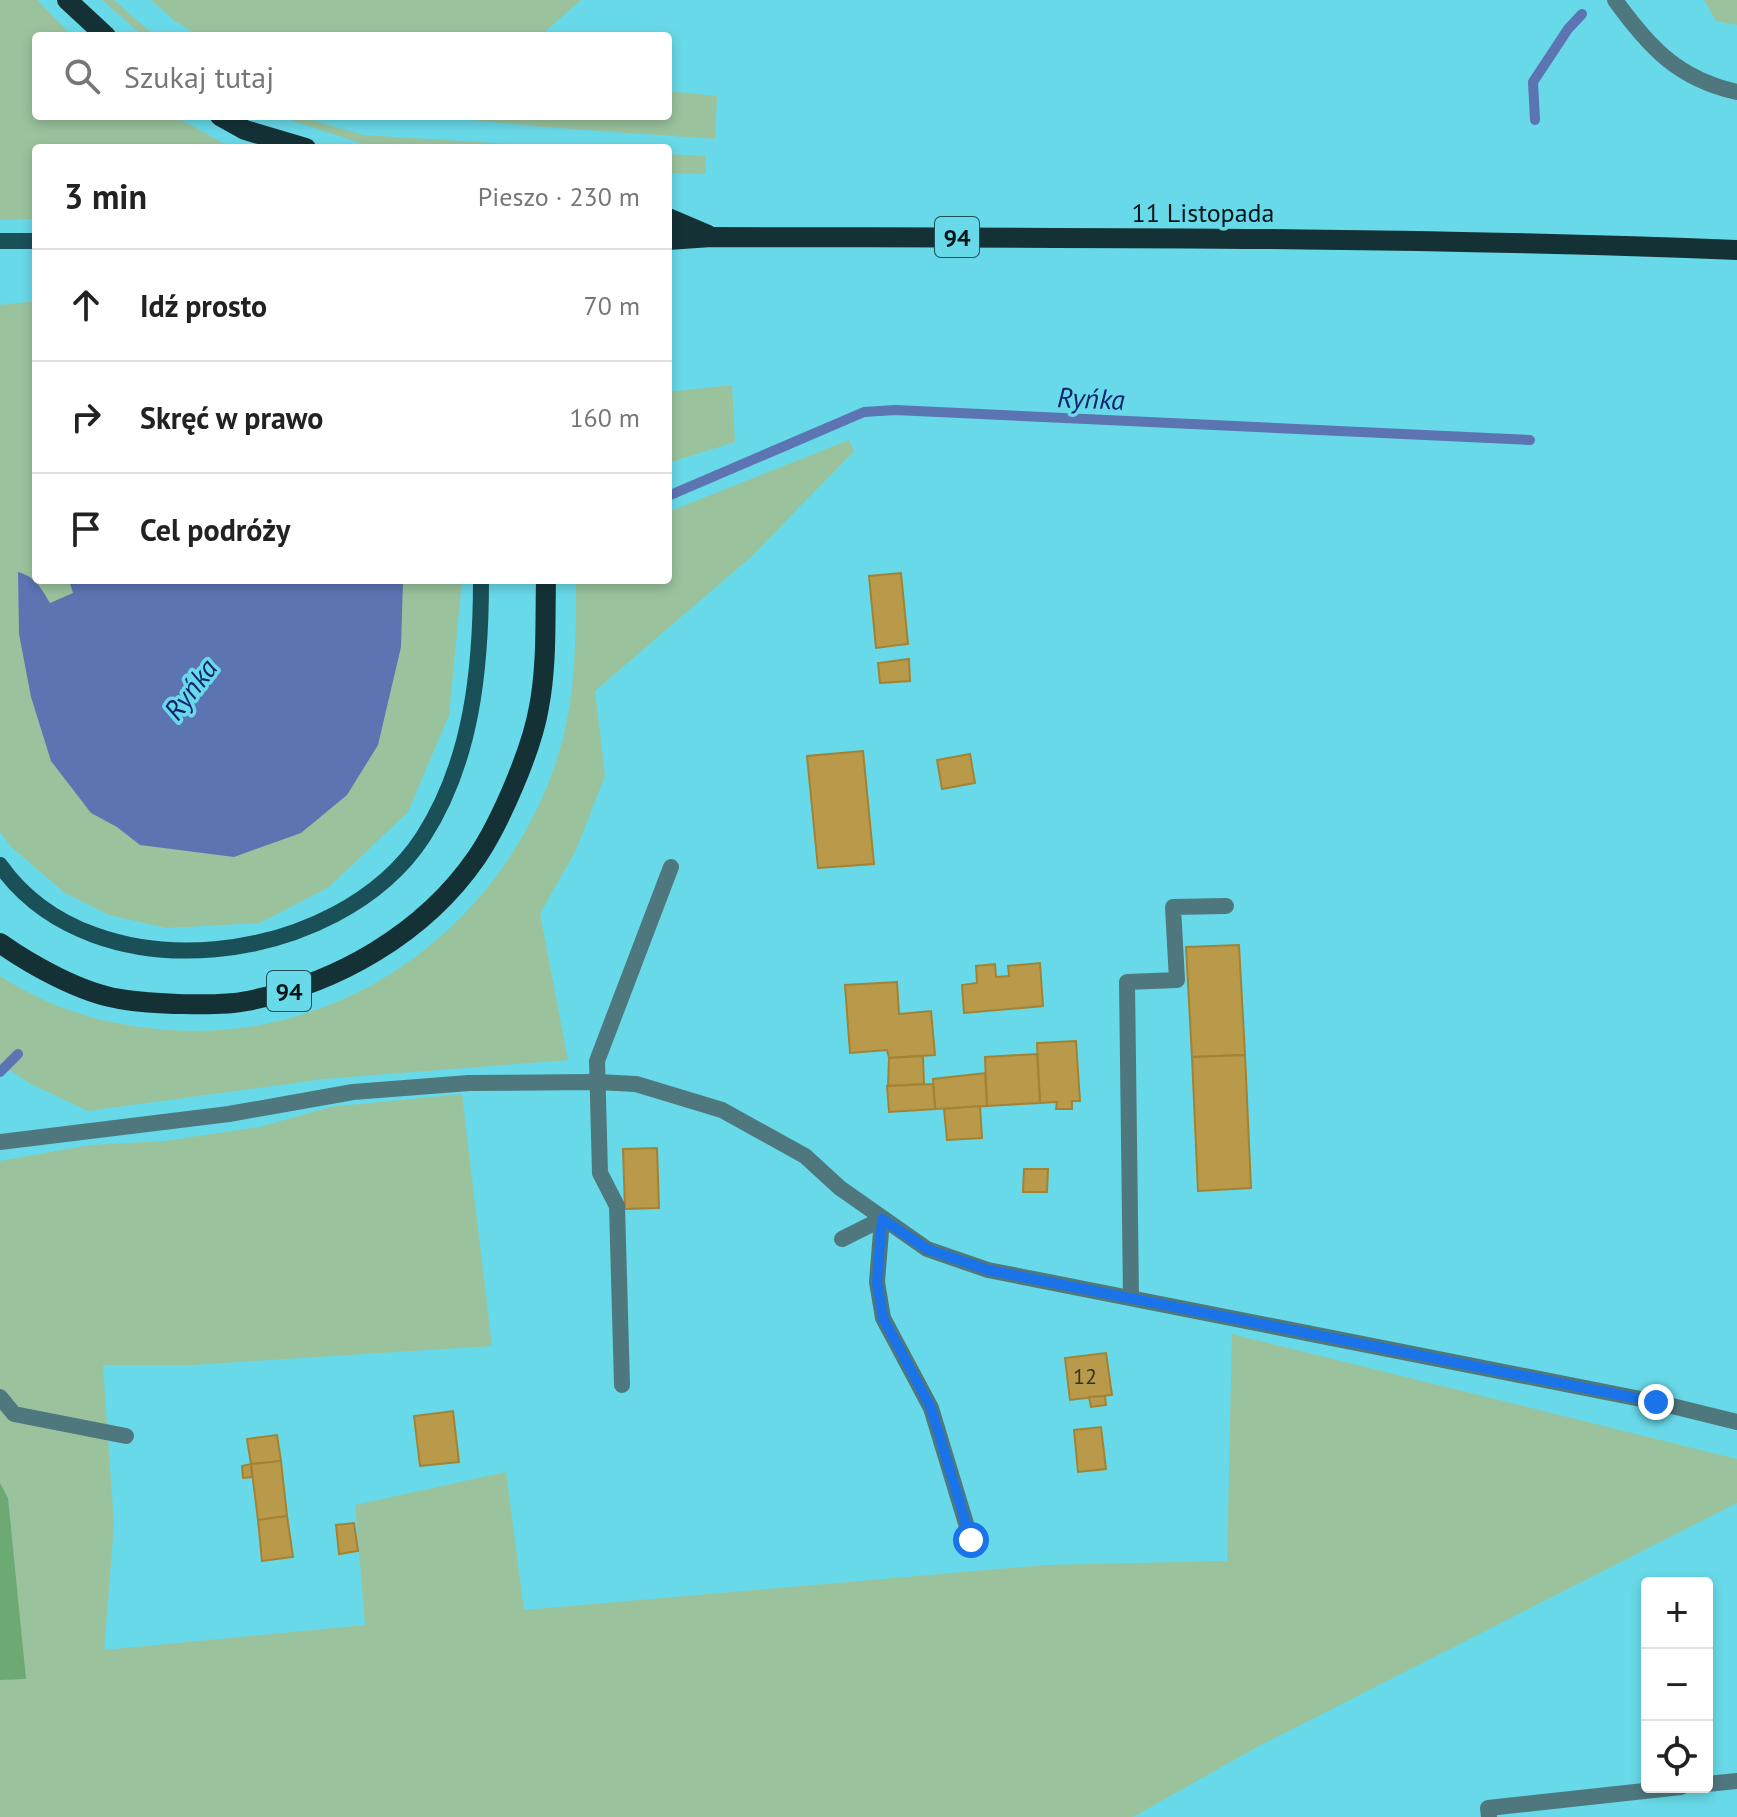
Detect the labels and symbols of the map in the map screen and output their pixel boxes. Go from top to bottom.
street label: 11 Listopada [1132,196,1274,229]
road number: 94 [935,217,979,257]
water label: Ryńka [1057,378,1126,418]
water label: Ryńka [155,651,225,727]
road number: 94 [267,971,311,1011]
house number: 12 [1073,1362,1097,1390]
route end [1638,1384,1674,1420]
route start [953,1522,989,1558]

